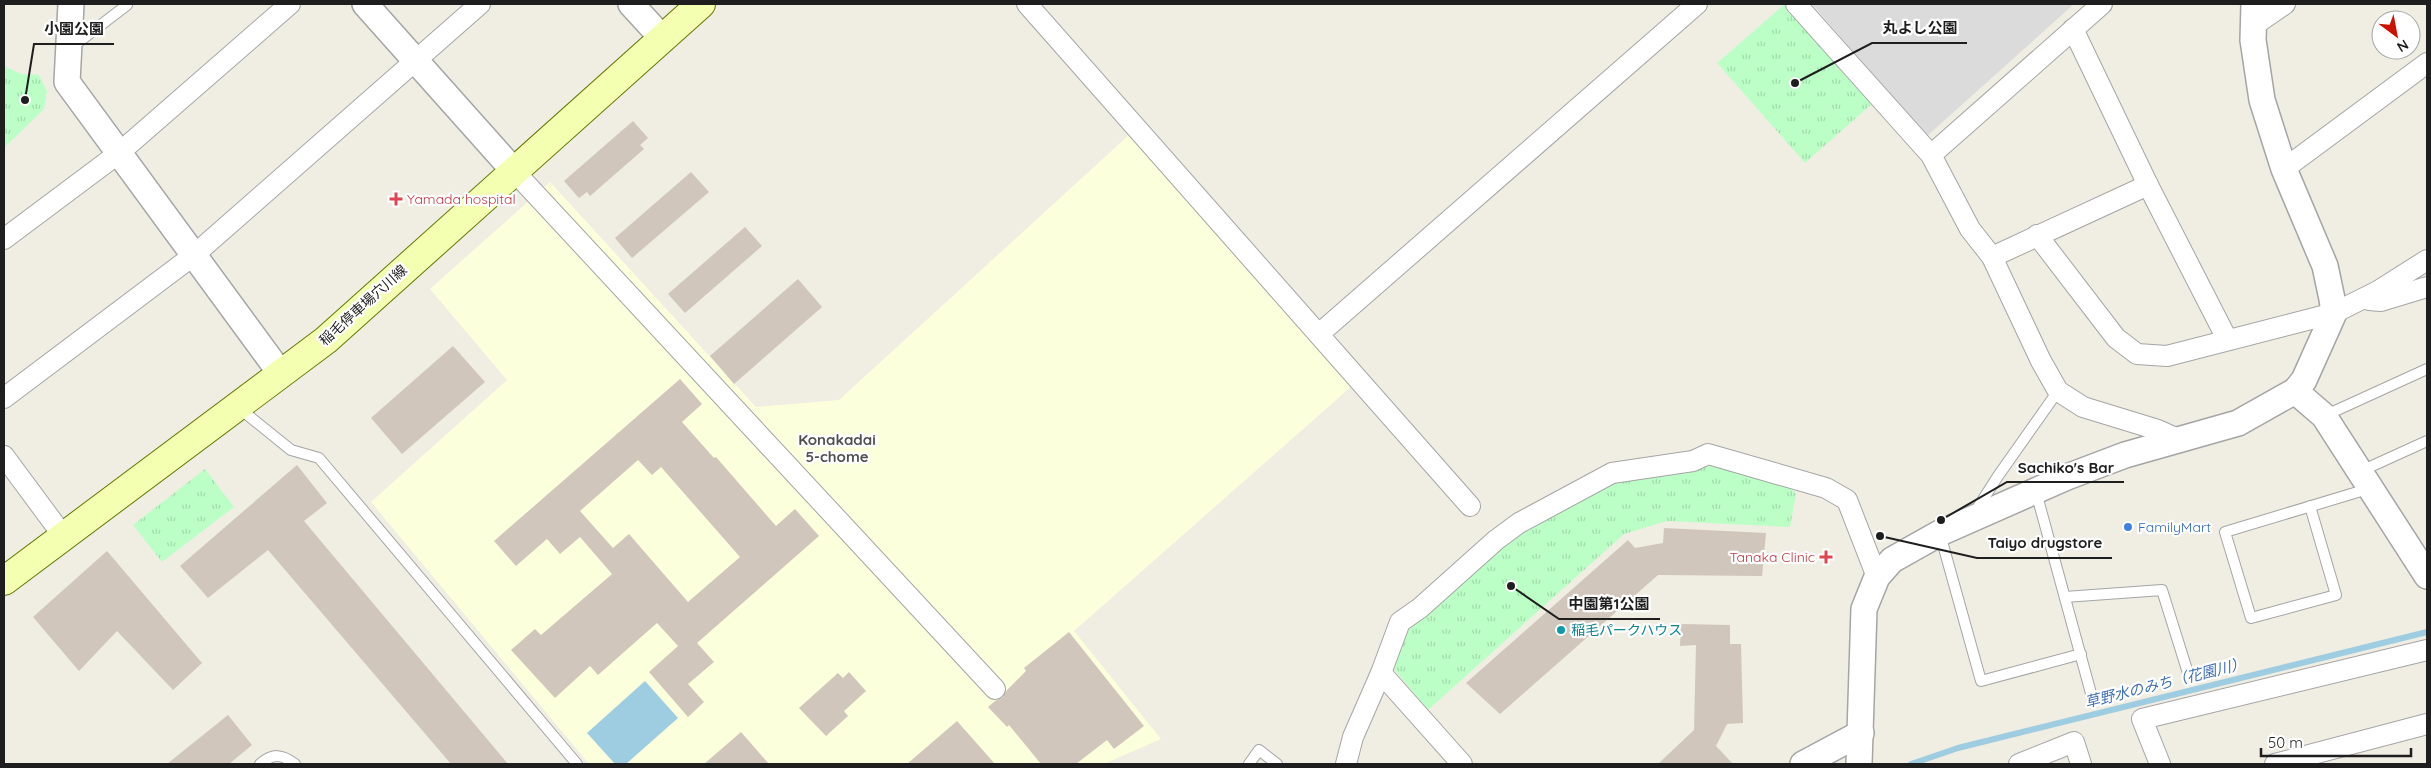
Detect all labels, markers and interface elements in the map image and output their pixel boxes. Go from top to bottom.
north arrow [2371,10,2421,60]
callout: 丸よし公園 [1872,13,1967,43]
callout: 小園公園 [34,14,114,44]
text: 丸よし公園 [1882,18,1958,37]
text: 小園公園 [44,19,104,38]
text: N [2394,36,2412,56]
place label: Yamada hospital [407,190,516,208]
marker: Yamada hospital [389,192,403,206]
street label: 稲毛停車場穴川線 [315,261,411,349]
district label: Konakadai 5-chome [798,430,876,466]
callout: Sachiko's Bar [2007,452,2124,482]
text: Sachiko's Bar [2018,458,2115,477]
place label: FamilyMart [2138,518,2211,536]
marker: FamilyMart [2122,521,2134,533]
callout: Taiyo drugstore [1977,528,2112,558]
text: Taiyo drugstore [1988,533,2103,552]
place label: Tanaka Clinic [1729,548,1815,566]
marker: Tanaka Clinic [1819,550,1833,564]
callout: 中園第1公園 [1559,589,1660,619]
text: 中園第1公園 [1569,594,1649,613]
place label: 稲毛パークハウス [1571,621,1682,639]
marker: 稲毛パークハウス [1555,624,1567,636]
water label: 草野水のみち（花園川） [2083,653,2247,712]
scale bar [2261,726,2411,758]
text: 50 m [2268,733,2303,752]

